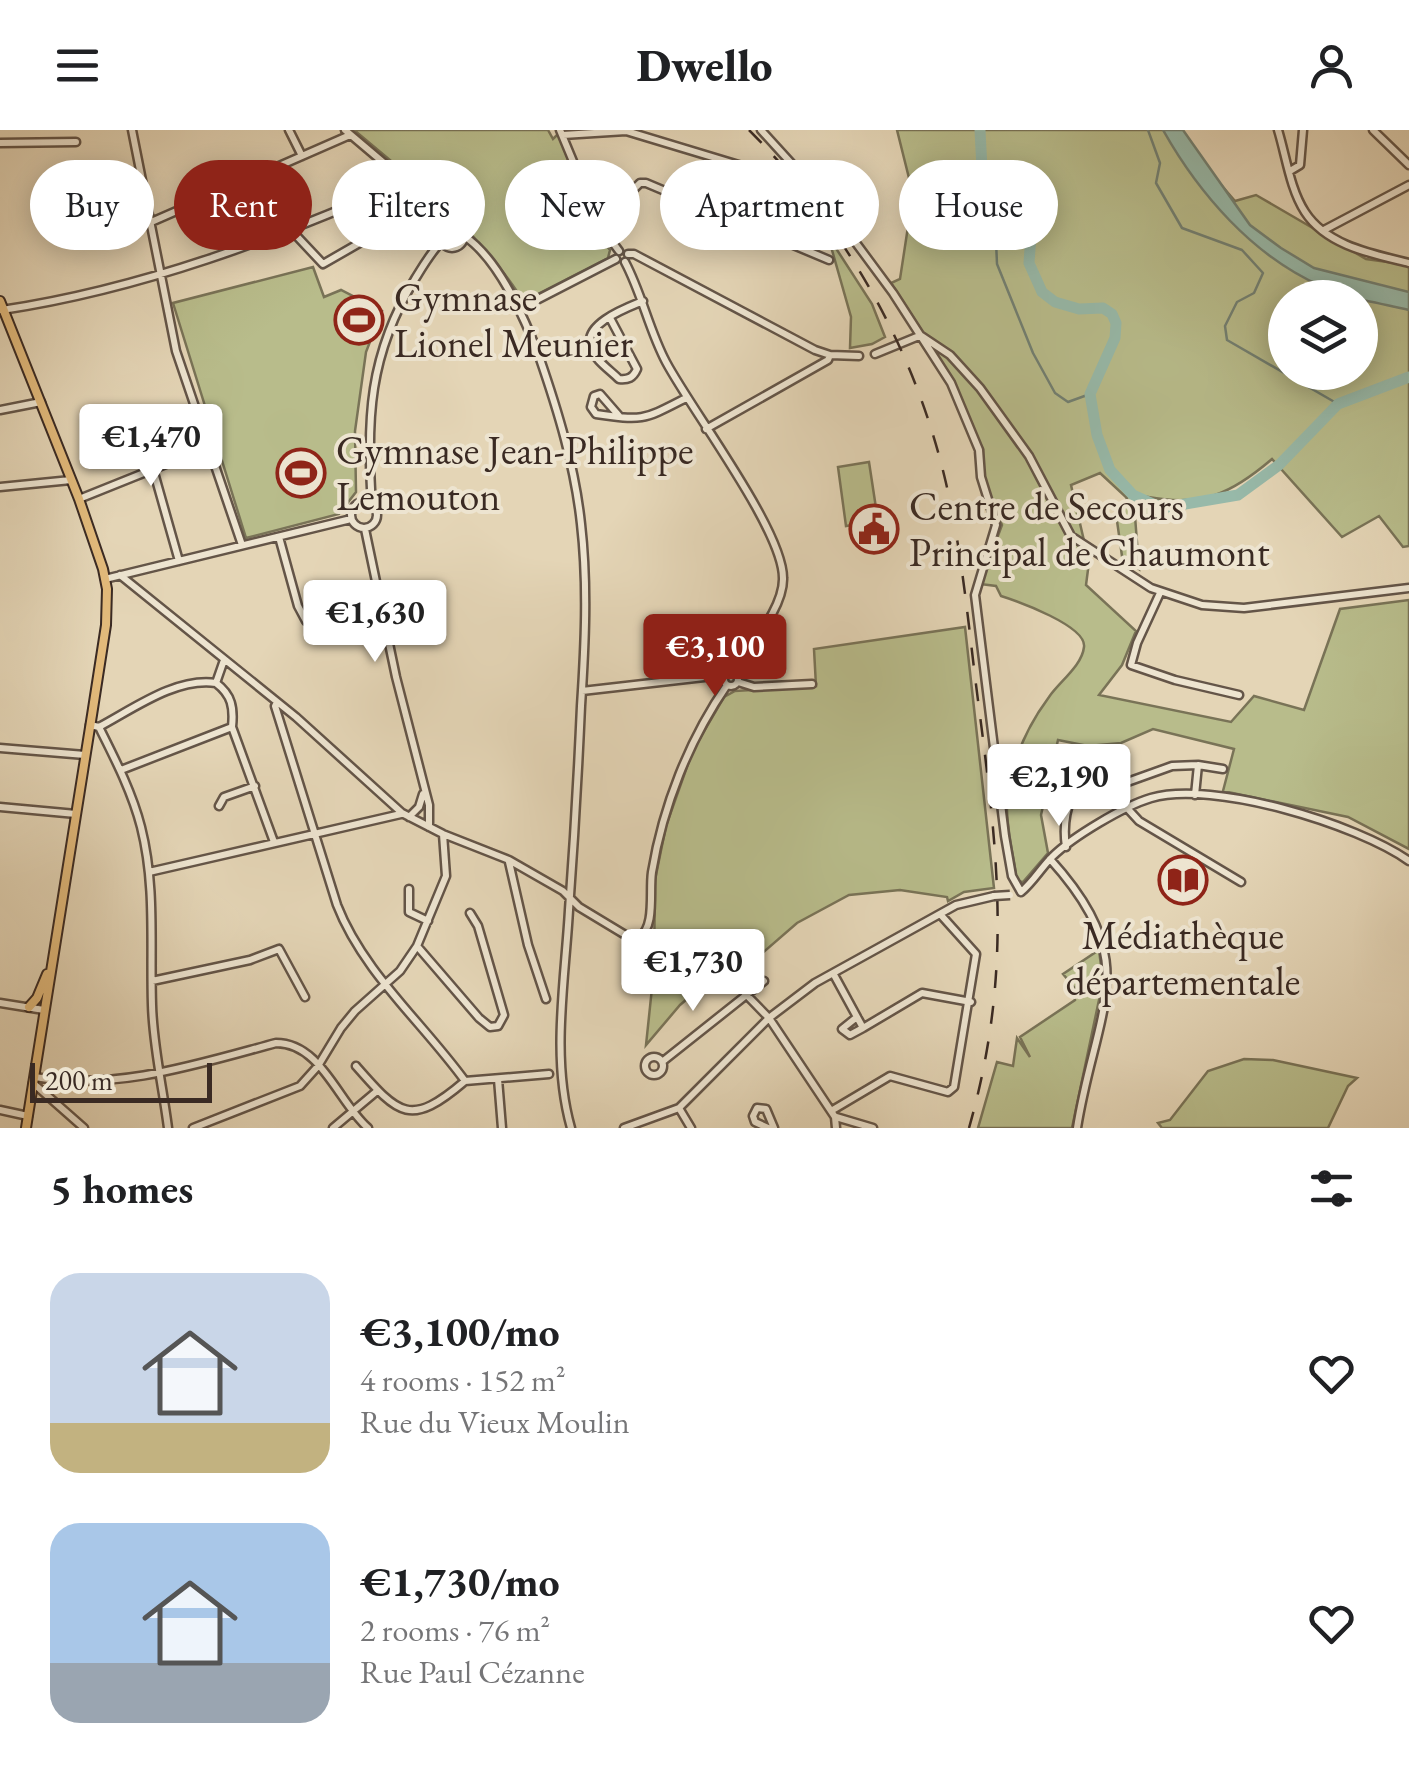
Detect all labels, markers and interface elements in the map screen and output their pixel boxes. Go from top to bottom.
text: Dwello [637,36,772,94]
icon: menu [50,38,105,93]
icon: person [1304,38,1359,93]
chip: Buy [30,160,154,250]
chip: Rent [174,160,312,250]
chip: Filters [332,160,485,250]
chip: New [505,160,640,250]
chip: Apartment [660,160,879,250]
chip: House [899,160,1058,250]
place label: Gymnase Lionel Meunier [394,271,634,369]
map controls [1268,280,1378,390]
button: layers [1268,280,1378,390]
sports icon: Gymnase Lionel Meunier [333,294,385,346]
pin: €1,470 [70,404,232,489]
text: €1,470 [101,415,201,457]
place label: Gymnase Jean-Philippe Lemouton [336,424,694,522]
sports icon: Gymnase Jean-Philippe Lemouton [275,447,327,499]
place label: Centre de Secours Principal de Chaumont [909,480,1270,578]
public building icon: Centre de Secours Principal de Chaumont [848,503,900,555]
pin: €1,630 [294,580,456,665]
text: €1,630 [325,591,425,633]
pin: €3,100 [634,614,796,699]
text: €3,100 [665,625,765,667]
pin: €2,190 [978,744,1140,829]
text: €2,190 [1009,755,1109,797]
library icon: Médiathèque départementale [1157,854,1209,906]
place label: Médiathèque départementale [1066,909,1300,1007]
pin: €1,730 [612,929,774,1014]
text: €1,730 [643,940,743,982]
scale bar [30,1058,212,1103]
text: 200 m [45,1062,113,1098]
text: 5 homes [50,1161,193,1216]
icon: filters [1304,1161,1359,1216]
text: €3,100/mo [360,1304,560,1359]
icon: home [130,1313,250,1433]
icon: heart [1304,1346,1359,1401]
text: 4 rooms · 152 m² [360,1359,566,1401]
text: Rue du Vieux Moulin [360,1401,630,1443]
text: €1,730/mo [360,1554,560,1609]
icon: home [130,1563,250,1683]
icon: heart [1304,1596,1359,1651]
text: 2 rooms · 76 m² [360,1609,550,1651]
text: Rue Paul Cézanne [360,1651,585,1693]

